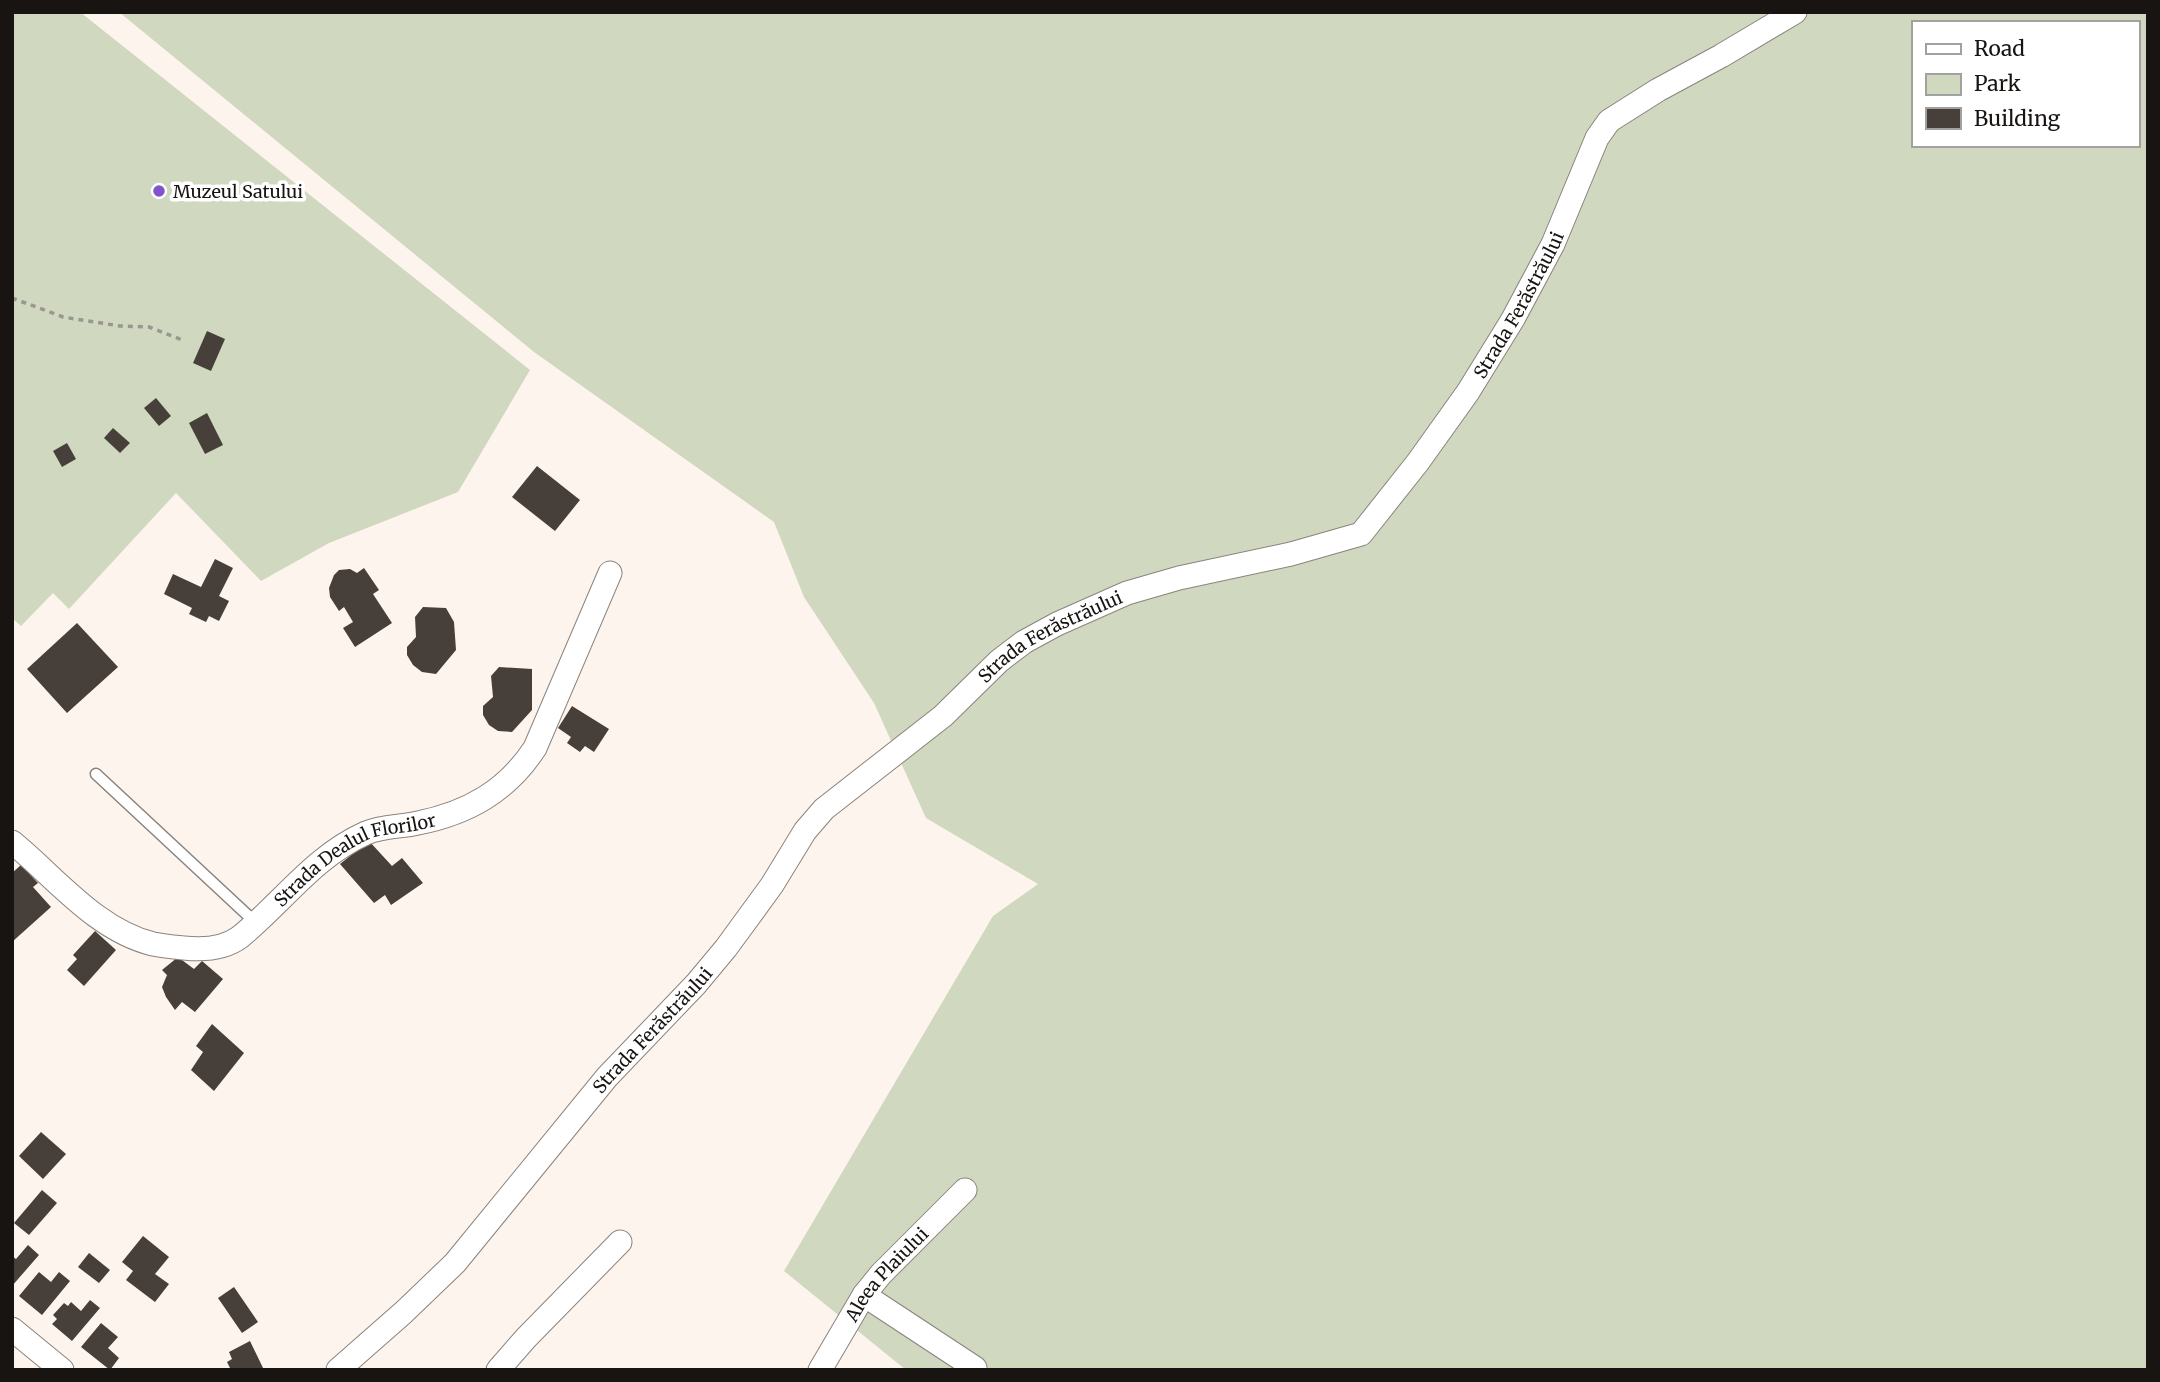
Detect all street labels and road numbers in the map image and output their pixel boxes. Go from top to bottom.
street label: Strada Ferăstrăului [1468,228,1568,382]
street label: Strada Ferăstrăului [973,585,1126,687]
street label: Strada Dealul Florilor [269,808,438,911]
street label: Strada Ferăstrăului [587,962,717,1098]
street label: Aleea Plaiului [839,1222,933,1326]

